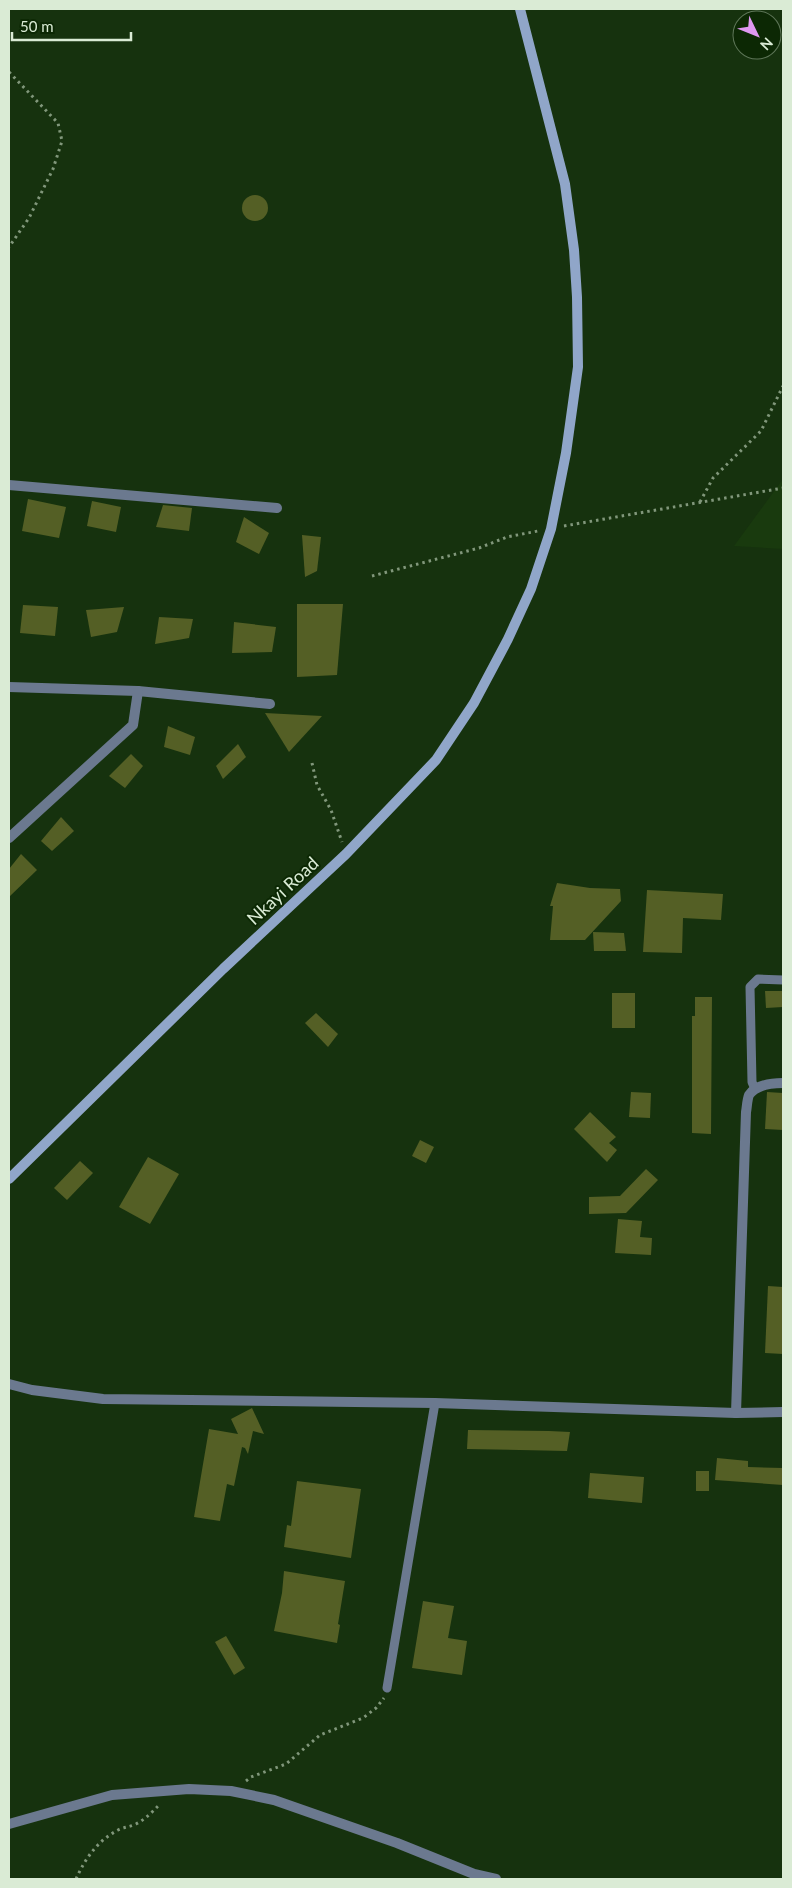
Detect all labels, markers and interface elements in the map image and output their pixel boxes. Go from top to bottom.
scale bar [12,10,131,42]
north arrow [732,10,782,60]
text: 50 m [20,17,54,35]
text: N [757,34,777,54]
street label: Nkayi Road [242,852,323,929]

